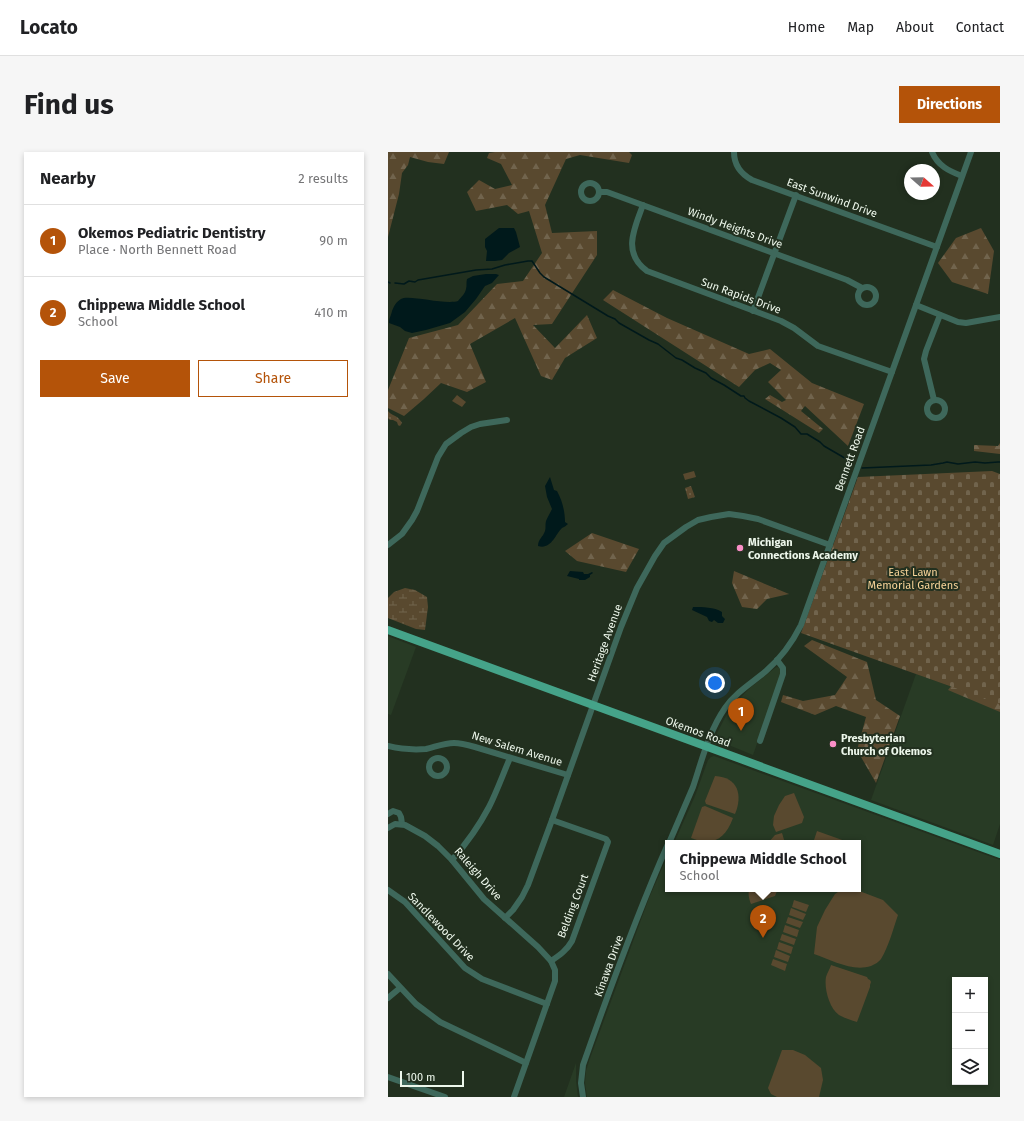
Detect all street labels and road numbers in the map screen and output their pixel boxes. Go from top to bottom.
street label: East Sunwind Drive [785,176,879,220]
street label: Windy Heights Drive [686,205,784,251]
street label: Sun Rapids Drive [699,275,783,317]
street label: Bennett Road [832,425,868,493]
street label: Heritage Avenue [585,602,625,684]
street label: Okemos Road [664,714,732,750]
street label: New Salem Avenue [470,729,564,769]
street label: Raleigh Drive [452,845,504,903]
street label: Belding Court [555,872,591,940]
street label: Sandlewood Drive [405,890,477,964]
street label: Kinawa Drive [592,934,626,998]

